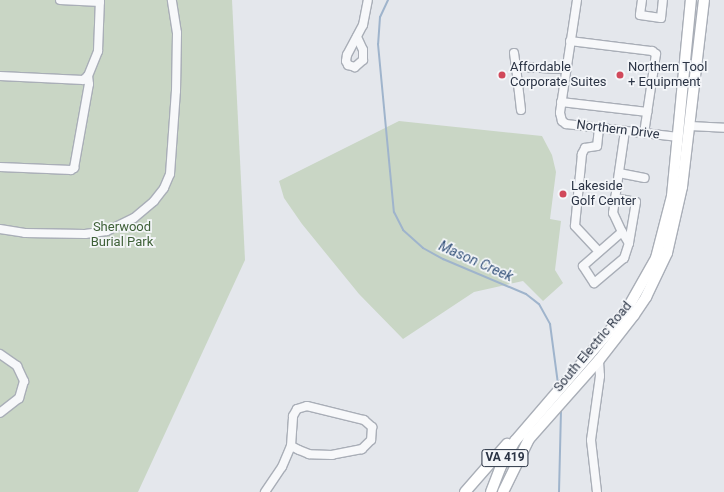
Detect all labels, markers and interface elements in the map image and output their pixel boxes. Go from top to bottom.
place label: Affordable Corporate Suites [510,60,606,91]
place label: Northern Tool + Equipment [628,60,708,91]
marker: Affordable Corporate Suites [497,70,507,80]
marker: Northern Tool + Equipment [615,70,625,80]
street label: Northern Drive [575,117,661,143]
place label: Lakeside Golf Center [571,179,636,210]
marker: Lakeside Golf Center [558,189,568,199]
park label: Sherwood Burial Park [91,220,153,251]
water label: Mason Creek [436,237,516,285]
street label: South Electric Road [551,299,635,395]
road number: VA 419 [481,448,529,468]

